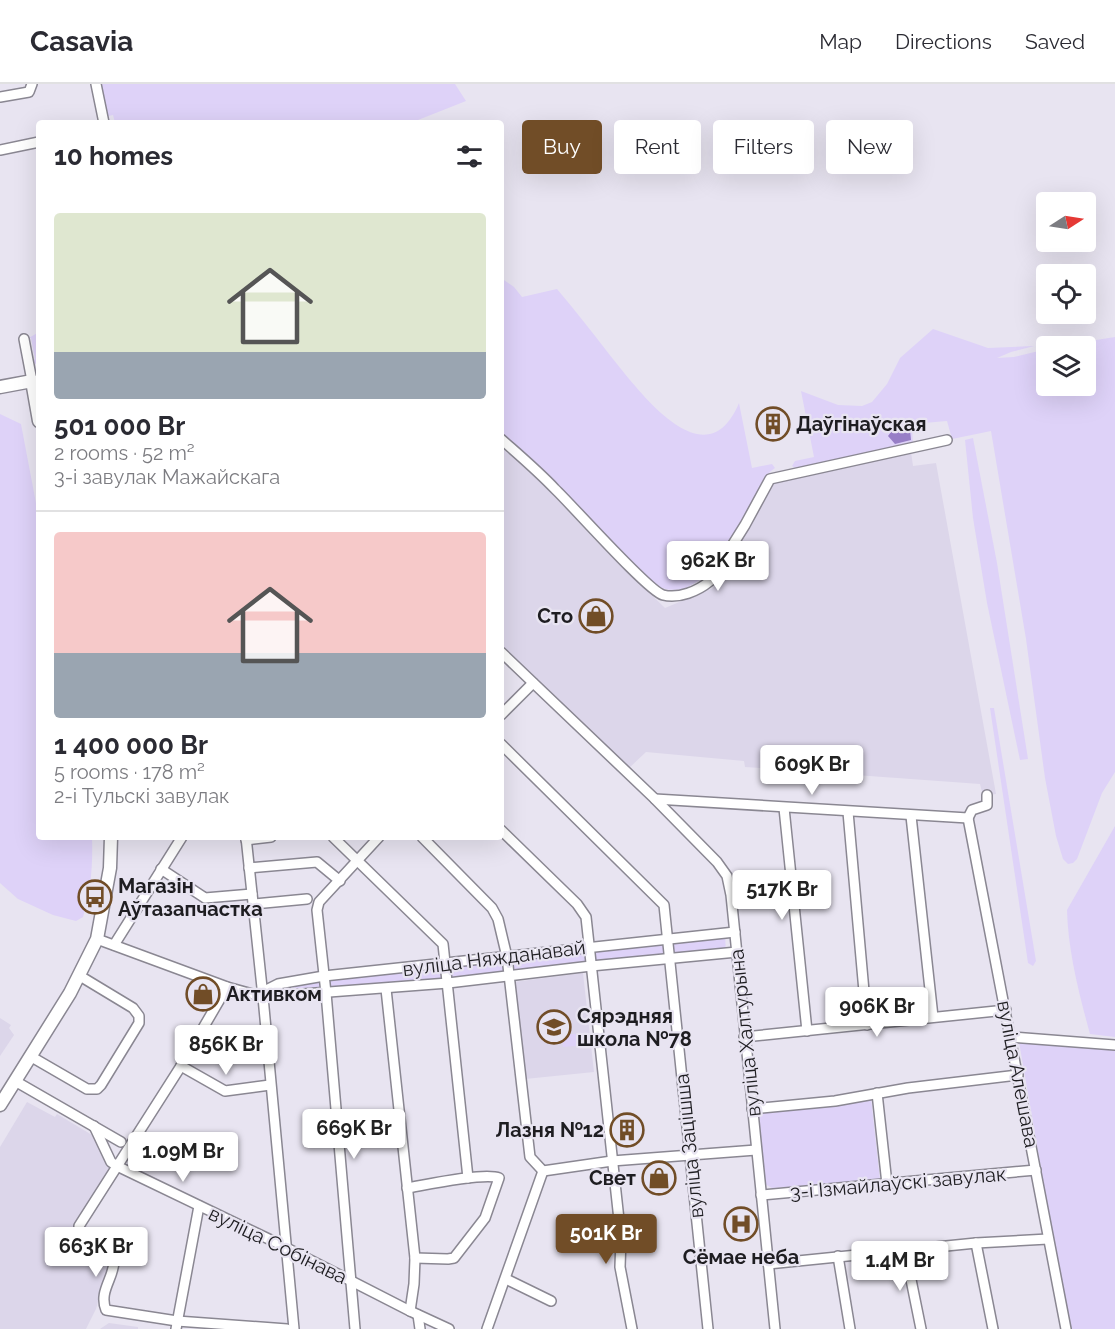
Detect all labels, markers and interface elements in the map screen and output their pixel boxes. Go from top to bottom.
text: Casavia [30,25,133,58]
text: Map [819,29,862,54]
text: Directions [895,29,992,54]
text: Saved [1025,29,1085,54]
chip: Buy [522,120,602,174]
chip: Rent [614,120,701,174]
chip: Filters [713,120,814,174]
chip: New [826,120,913,174]
icon: filters [453,140,486,173]
text: 10 homes [54,141,173,171]
north arrow [1036,192,1096,252]
map controls [1036,192,1096,396]
icon: home [216,252,324,360]
button: locate [1036,264,1096,324]
button: layers [1036,336,1096,396]
building icon: Даўгінаўская [755,406,791,442]
text: 501 000 Br [54,411,185,441]
place label: Даўгінаўская [796,412,927,436]
text: 2 rooms · 52 m² [54,441,195,465]
text: 3-і завулак Мажайскага [54,465,280,489]
pin: 962K Br [663,541,773,592]
text: 962K Br [681,548,755,572]
icon: home [216,571,324,679]
shop icon: Сто [578,598,614,634]
place label: Сто [537,604,573,628]
text: 1 400 000 Br [54,730,208,760]
pin: 609K Br [757,745,867,796]
text: 609K Br [774,752,850,776]
text: 5 rooms · 178 m² [54,760,205,784]
text: 2-і Тульскі завулак [54,784,229,808]
pin: 517K Br [727,870,837,921]
place label: Магазін Аўтазапчастка [118,874,263,921]
text: 517K Br [746,877,818,901]
bus stop icon: Магазін Аўтазапчастка [77,879,113,915]
street label: вуліца Няжданавай [401,935,587,981]
street label: вуліца Халтурына [724,948,766,1118]
shop icon: Активком [185,976,221,1012]
place label: Активком [226,982,322,1006]
pin: 906K Br [822,987,932,1038]
text: 906K Br [839,994,915,1018]
street label: вуліца Алешава [992,998,1044,1150]
place label: Сярэдняя школа №78 [577,1004,692,1051]
school or university icon: Сярэдняя школа №78 [536,1009,572,1045]
pin: 856K Br [171,1025,281,1076]
text: 856K Br [189,1032,263,1056]
street label: вуліца Зацішша [669,1072,709,1220]
pin: 669K Br [299,1109,409,1160]
building icon: Лазня №12 [609,1112,645,1148]
text: 669K Br [316,1116,392,1140]
place label: Лазня №12 [496,1118,604,1142]
pin: 1.09M Br [121,1132,245,1183]
text: 1.09M Br [142,1139,224,1163]
shop icon: Свет [641,1160,677,1196]
street label: 3-і Ізмайлаўскі завулак [789,1162,1007,1204]
place label: Свет [589,1166,636,1190]
street label: вуліца Собінава [205,1201,351,1289]
hospital icon: Сёмае неба [723,1206,759,1242]
pin: 501K Br [551,1214,661,1265]
text: 501K Br [570,1221,642,1245]
pin: 663K Br [41,1227,151,1278]
text: 663K Br [59,1234,133,1258]
pin: 1.4M Br [845,1241,955,1292]
place label: Сёмае неба [683,1245,799,1269]
text: 1.4M Br [865,1248,935,1272]

